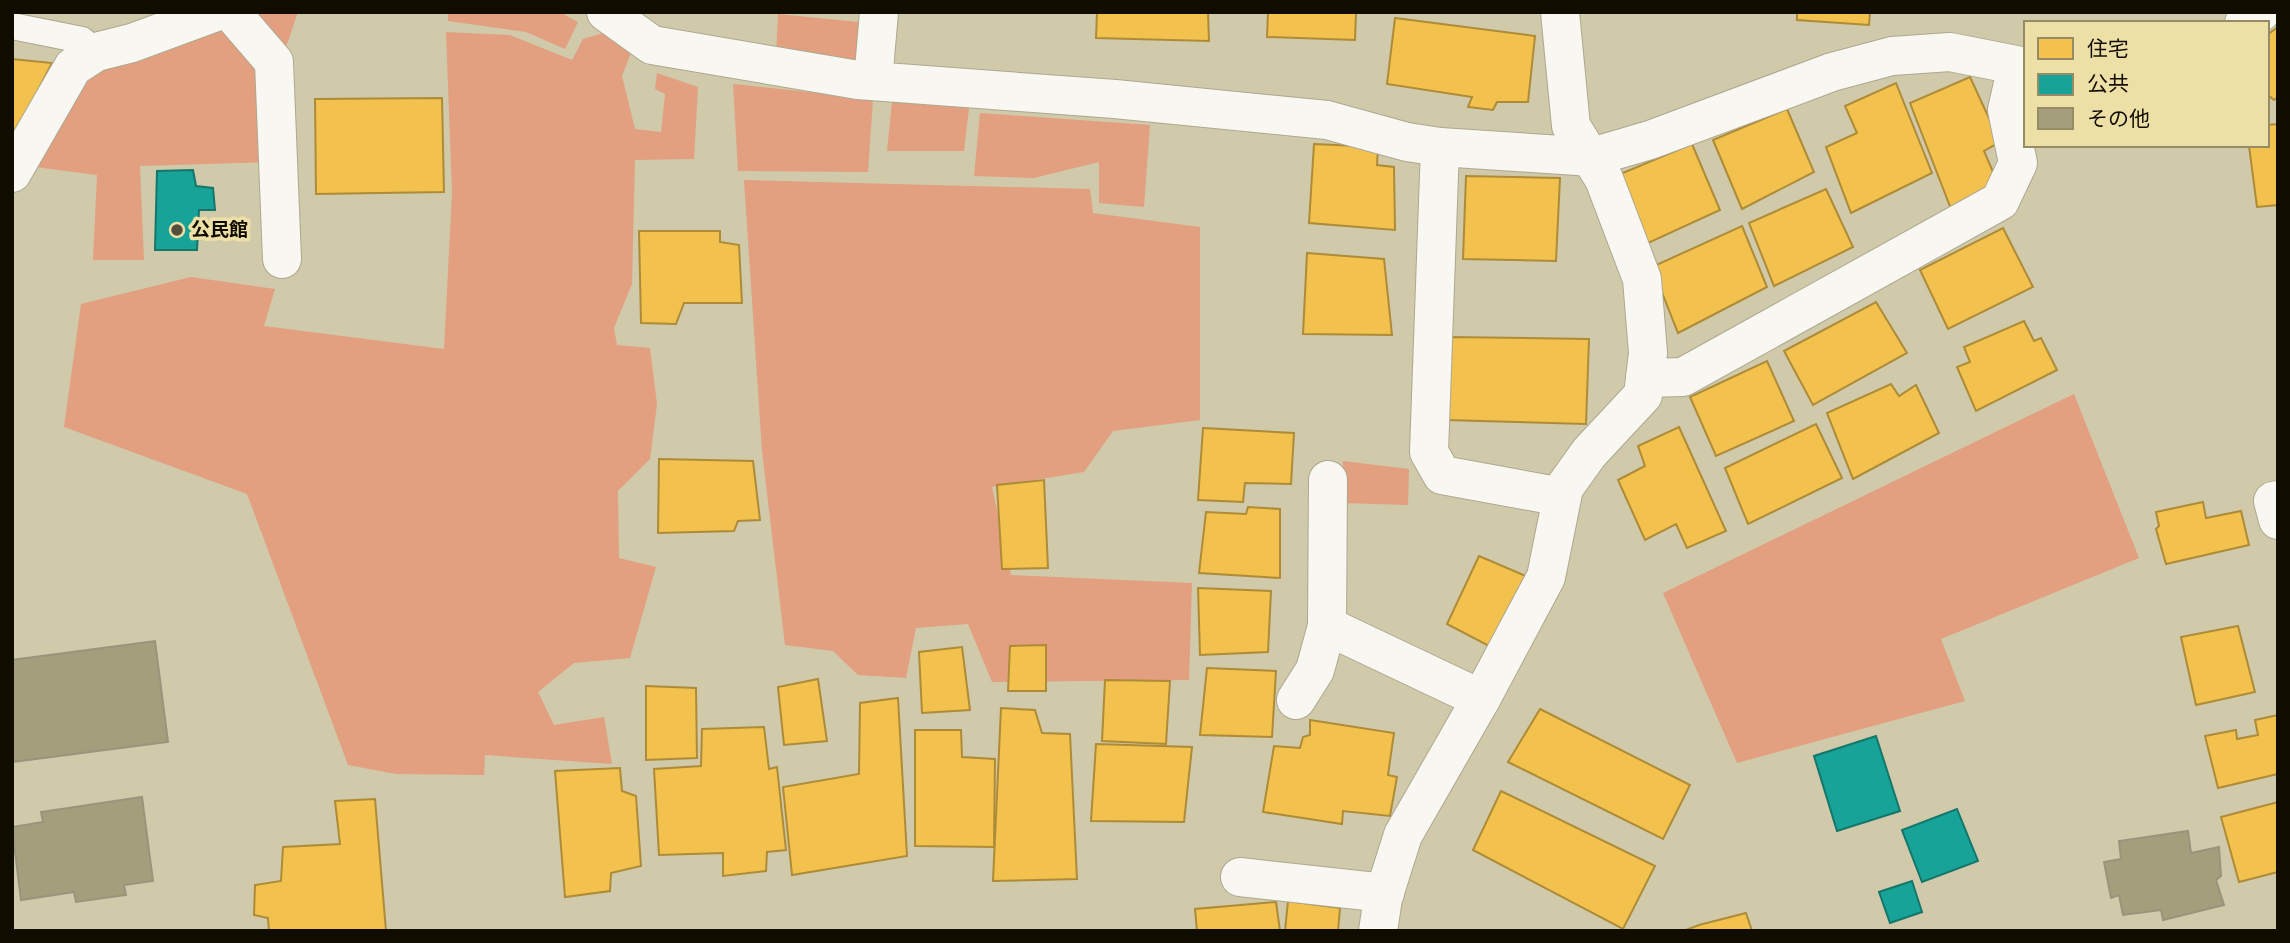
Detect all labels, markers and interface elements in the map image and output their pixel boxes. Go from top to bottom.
legend [2024,21,2269,147]
text: 住宅 [2087,35,2129,63]
text: 公共 [2087,70,2129,98]
text: その他 [2087,105,2150,133]
place label: 公民館 [191,217,248,243]
marker: 公民館 [169,222,185,238]

